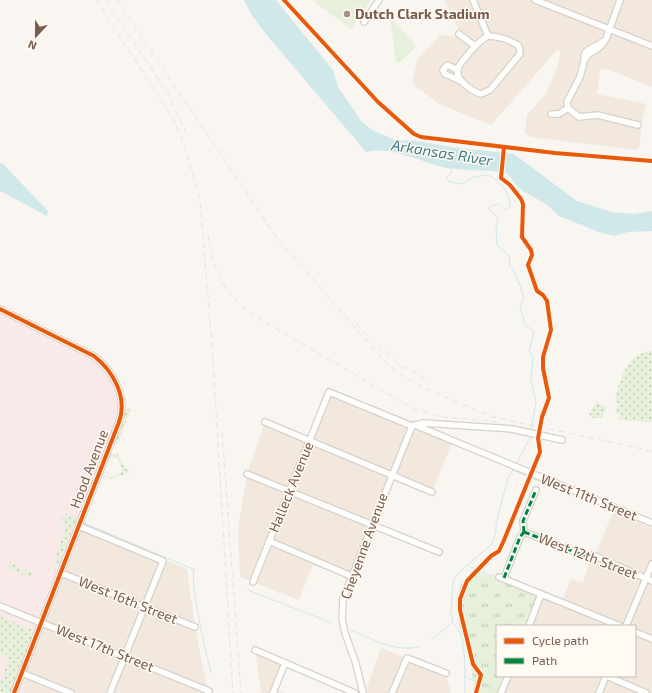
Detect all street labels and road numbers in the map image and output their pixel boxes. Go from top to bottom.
street label: Hood Avenue [66,427,111,511]
street label: Halleck Avenue [265,439,316,535]
street label: West 11th Street [538,469,640,524]
street label: Cheyenne Avenue [336,490,391,601]
street label: West 12th Street [536,529,640,582]
street label: West 16th Street [76,572,180,627]
street label: West 17th Street [54,620,157,675]

